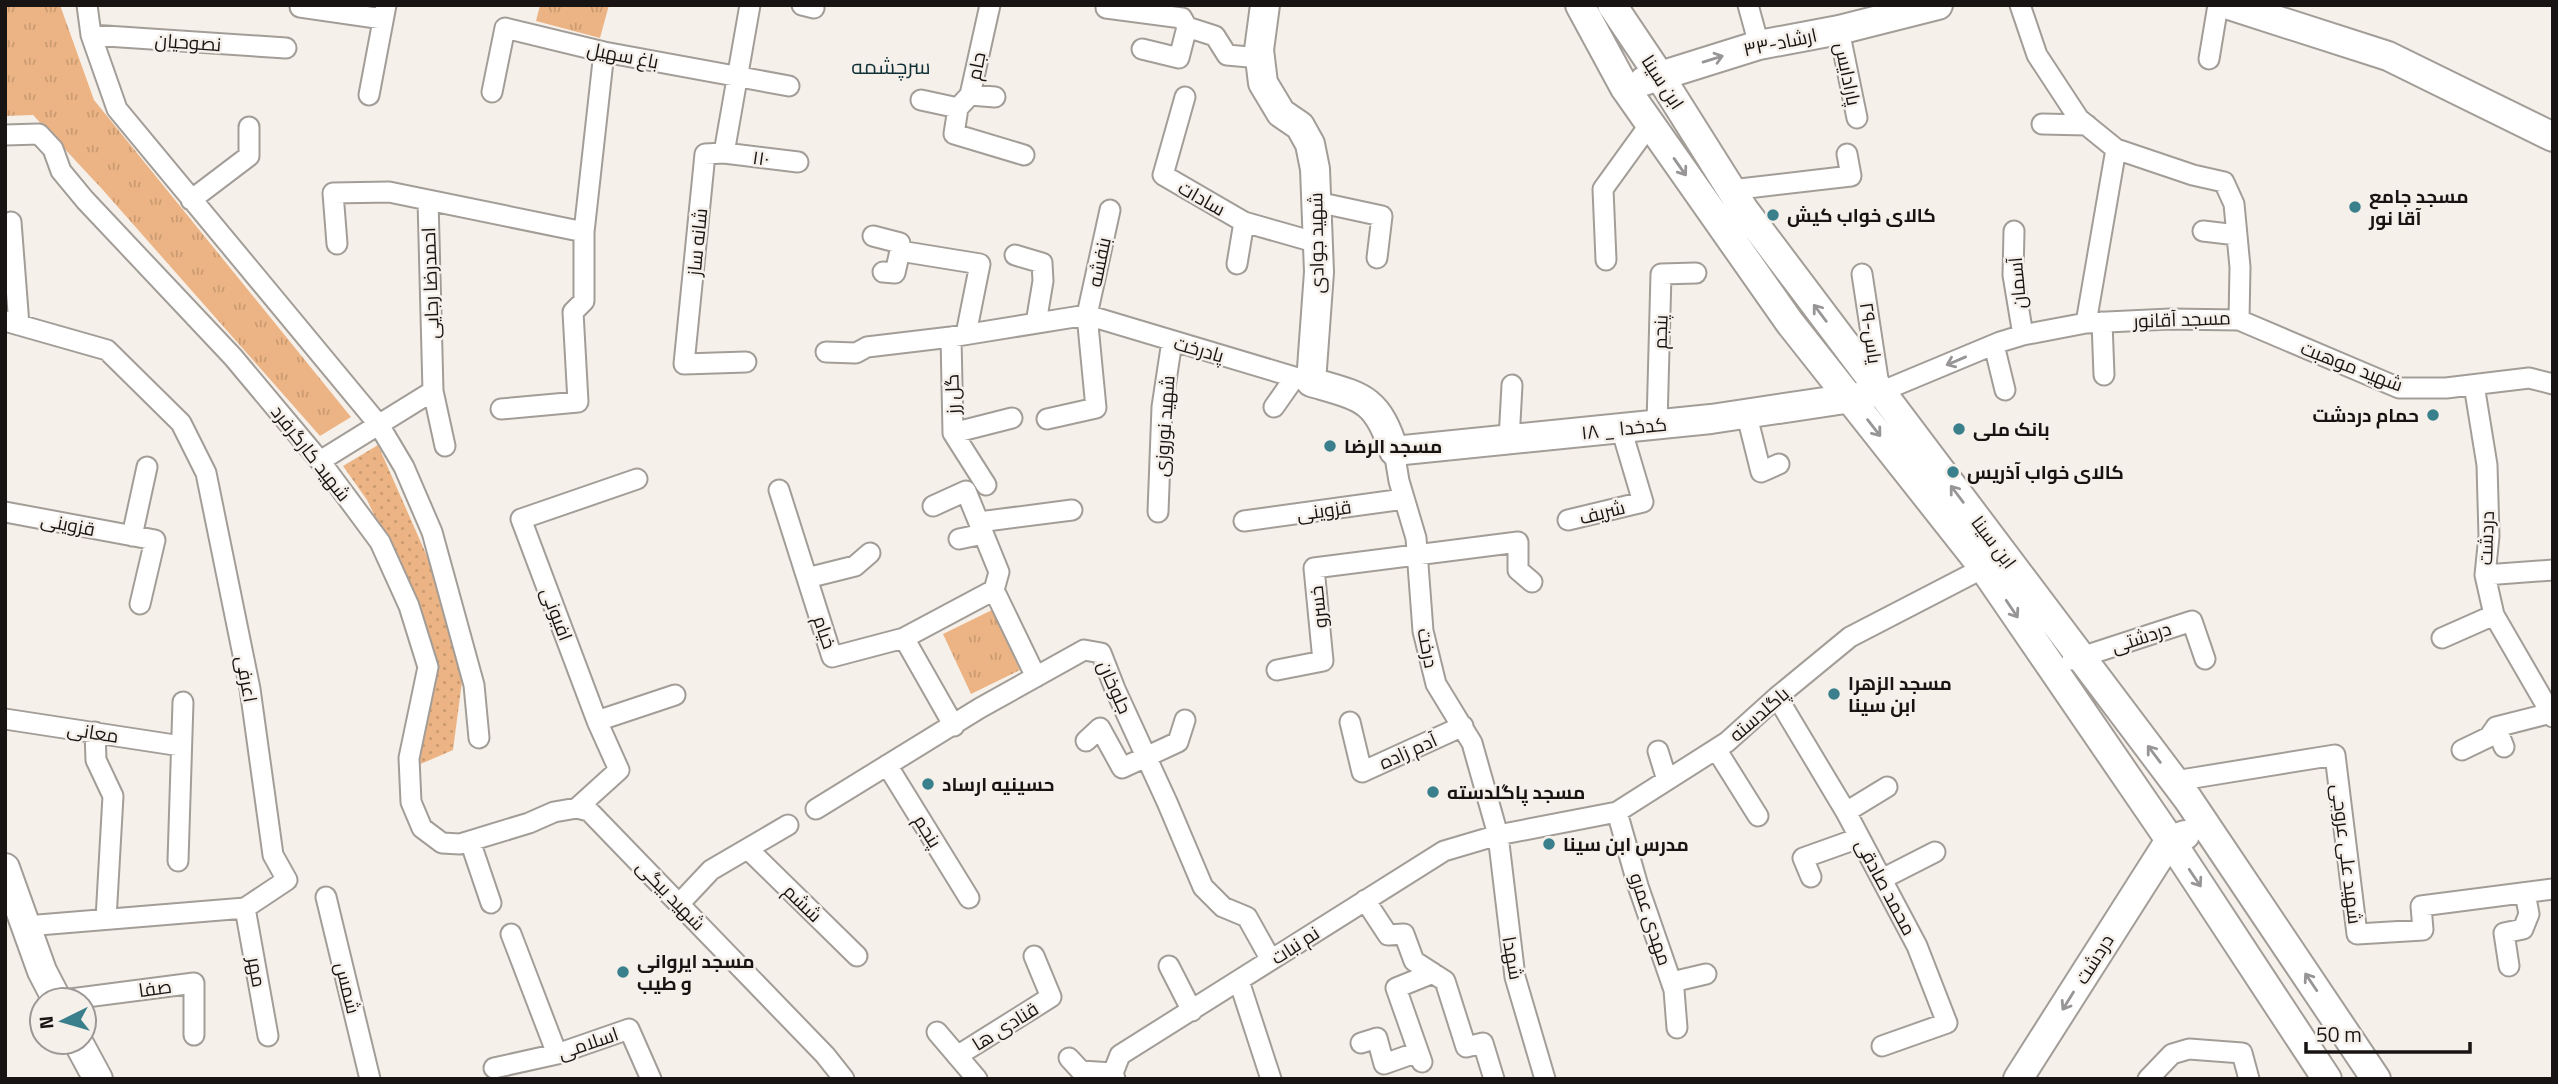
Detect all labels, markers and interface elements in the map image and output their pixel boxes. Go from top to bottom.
street label: ۳۳-ارشاد [1740,20,1819,63]
street label: نصوحیان [154,25,222,58]
street label: باغ سهیل [585,33,661,76]
street label: پارادایس [1828,40,1869,108]
street label: جام [958,49,993,83]
street label: ابن سینا [1635,49,1692,115]
district label: سرچشمه [851,50,931,82]
one-way arrow [1701,51,1723,64]
street label: ۱۱۰ [751,142,771,173]
one-way arrow [1673,157,1687,176]
street label: سادات [1173,172,1231,223]
place label: مسجد جامع آقا نور [2368,181,2469,232]
street label: شهید جوادی [1300,192,1331,294]
marker: مسجد جامع آقا نور [2347,199,2363,215]
place label: کالای خواب کیش [1787,200,1936,229]
street label: شانه ساز [678,207,714,278]
marker: کالای خواب کیش [1765,207,1781,223]
street label: احمدرضا رجایی [413,227,446,340]
street label: بنفشه [1079,234,1118,289]
street label: آسمان [2000,256,2033,310]
street label: ۲۹-یاس [1853,300,1890,366]
street label: مسجد آقانور [2132,302,2231,335]
one-way arrow [1813,304,1828,323]
street label: پنجم [1644,314,1675,350]
street label: پادرخت [1171,328,1228,369]
street label: شهید موهبت [2297,333,2408,398]
one-way arrow [1946,355,1967,368]
street label: گل رز [936,373,967,416]
street label: شهید نوروزی [1145,374,1182,478]
street label: شهید کارگرفرد [264,398,358,507]
place label: حمام دردشت [2313,400,2419,429]
marker: حمام دردشت [2425,407,2441,423]
street label: ۱۸ _ کدخدا [1580,409,1668,446]
place label: بانک ملی [1973,414,2050,443]
one-way arrow [1867,418,1882,437]
marker: بانک ملی [1951,421,1967,437]
place label: مسجد الرضا [1344,431,1442,460]
marker: مسجد الرضا [1322,438,1338,454]
place label: کالای خواب آذریس [1967,457,2124,486]
marker: کالای خواب آذریس [1945,464,1961,480]
one-way arrow [1950,486,1965,504]
street label: قزوینی [1295,491,1353,528]
street label: شریف [1576,492,1628,531]
street label: قزوینی [38,504,98,543]
street label: ابن سینا [1965,509,2024,574]
street label: دردشت [2470,510,2501,566]
street label: افیونی [534,583,581,645]
street label: خسرو [1301,584,1334,630]
one-way arrow [2005,599,2019,618]
street label: خیام [806,611,845,652]
street label: دردشتی [2107,613,2175,660]
street label: درخت [1410,625,1447,670]
street label: اعرفی [229,653,266,704]
street label: جلوخان [1091,655,1140,718]
place label: مسجد الزهرا ابن سینا [1848,668,1952,719]
street label: پاگلدسته [1722,679,1795,748]
marker: مسجد الزهرا ابن سینا [1826,686,1842,702]
street label: معانی [65,713,121,750]
street label: آدم زاده [1374,725,1441,776]
one-way arrow [2147,745,2162,764]
place label: حسینیه ارساد [942,769,1054,798]
marker: حسینیه ارساد [920,776,936,792]
place label: مسجد پاگلدسته [1447,777,1585,806]
street label: شهید علی عروجی [2325,782,2370,926]
marker: مسجد پاگلدسته [1425,784,1441,800]
street label: پنجم [907,808,950,853]
place label: مدرس ابن سینا [1563,829,1689,858]
street label: محمد صادقی [1849,833,1924,940]
marker: مدرس ابن سینا [1541,836,1557,852]
street label: شهید بیگی [630,853,713,937]
one-way arrow [2188,868,2202,887]
street label: مهدی عمرو [1623,869,1680,969]
street label: ششم [777,877,829,929]
street label: نم نبات [1265,918,1325,971]
street label: دردشت [2067,928,2120,990]
street label: شهدا [1495,934,1532,982]
place label: مسجد ایروانی و طیب [637,946,754,997]
street label: مهر [240,953,274,989]
street label: شمس [328,959,369,1017]
marker: مسجد ایروانی و طیب [615,964,631,980]
street label: صفا [136,971,173,1004]
one-way arrow [2304,972,2318,992]
north arrow [28,986,98,1056]
one-way arrow [2060,991,2074,1011]
street label: قنادی ها [966,994,1044,1057]
scale bar [2306,1010,2470,1054]
text: N [31,1015,61,1030]
text: 50 m [2316,1018,2362,1050]
street label: اسلامی [554,1019,622,1066]

